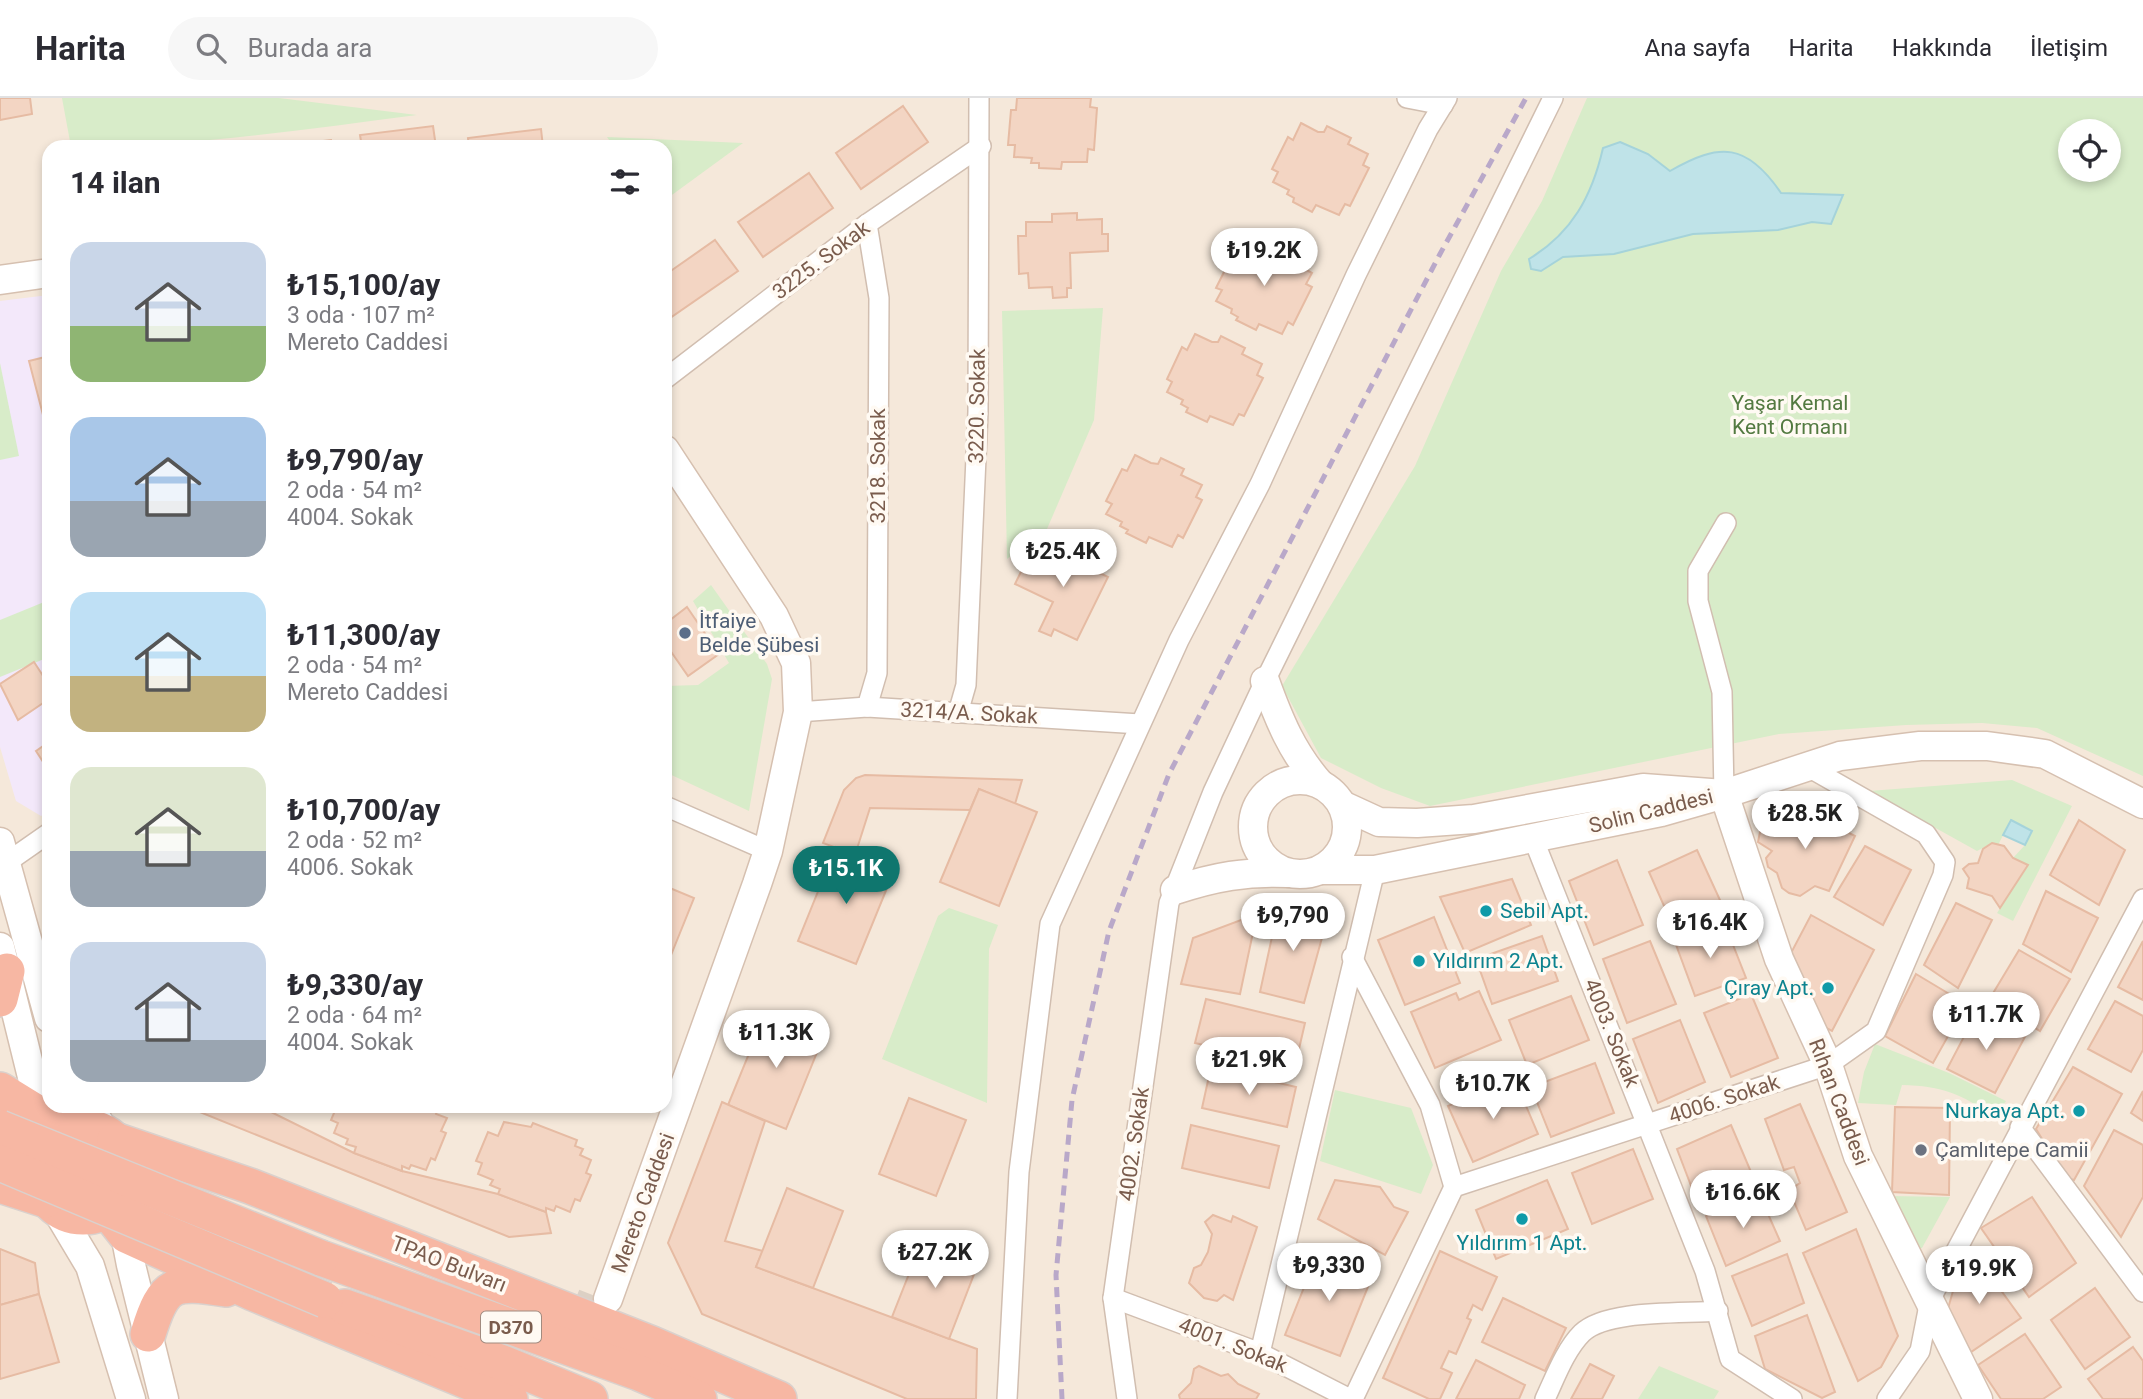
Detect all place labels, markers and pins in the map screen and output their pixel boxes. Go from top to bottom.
pin: ₺19.2K [1207,228,1321,288]
pin: ₺25.4K [1006,530,1120,589]
place label: İtfaiye Belde Şübesi [699,609,819,657]
marker: İtfaiye Belde Şübesi [677,625,693,641]
pin: ₺28.5K [1748,792,1862,851]
pin: ₺15.1K [789,846,903,906]
pin: ₺9,790 [1236,894,1350,953]
place label: Sebil Apt. [1500,899,1589,923]
pin: ₺16.4K [1653,900,1767,960]
marker: Sebil Apt. [1478,903,1494,919]
place label: Yıldırım 2 Apt. [1433,949,1564,973]
marker: Yıldırım 2 Apt. [1411,953,1427,969]
place label: Çıray Apt. [1724,976,1814,1000]
marker: Çıray Apt. [1820,980,1836,996]
pin: ₺11.7K [1929,992,2043,1052]
pin: ₺11.3K [719,1010,833,1070]
pin: ₺21.9K [1192,1038,1306,1097]
pin: ₺10.7K [1436,1062,1550,1121]
place label: Nurkaya Apt. [1945,1099,2065,1123]
marker: Nurkaya Apt. [2071,1103,2087,1119]
place label: Çamlıtepe Camii [1935,1138,2089,1162]
marker: Çamlıtepe Camii [1913,1142,1929,1158]
pin: ₺16.6K [1686,1170,1800,1230]
marker: Yıldırım 1 Apt. [1514,1211,1530,1227]
pin: ₺27.2K [878,1230,992,1290]
place label: Yıldırım 1 Apt. [1457,1231,1587,1255]
pin: ₺9,330 [1272,1244,1386,1303]
pin: ₺19.9K [1922,1246,2036,1306]

